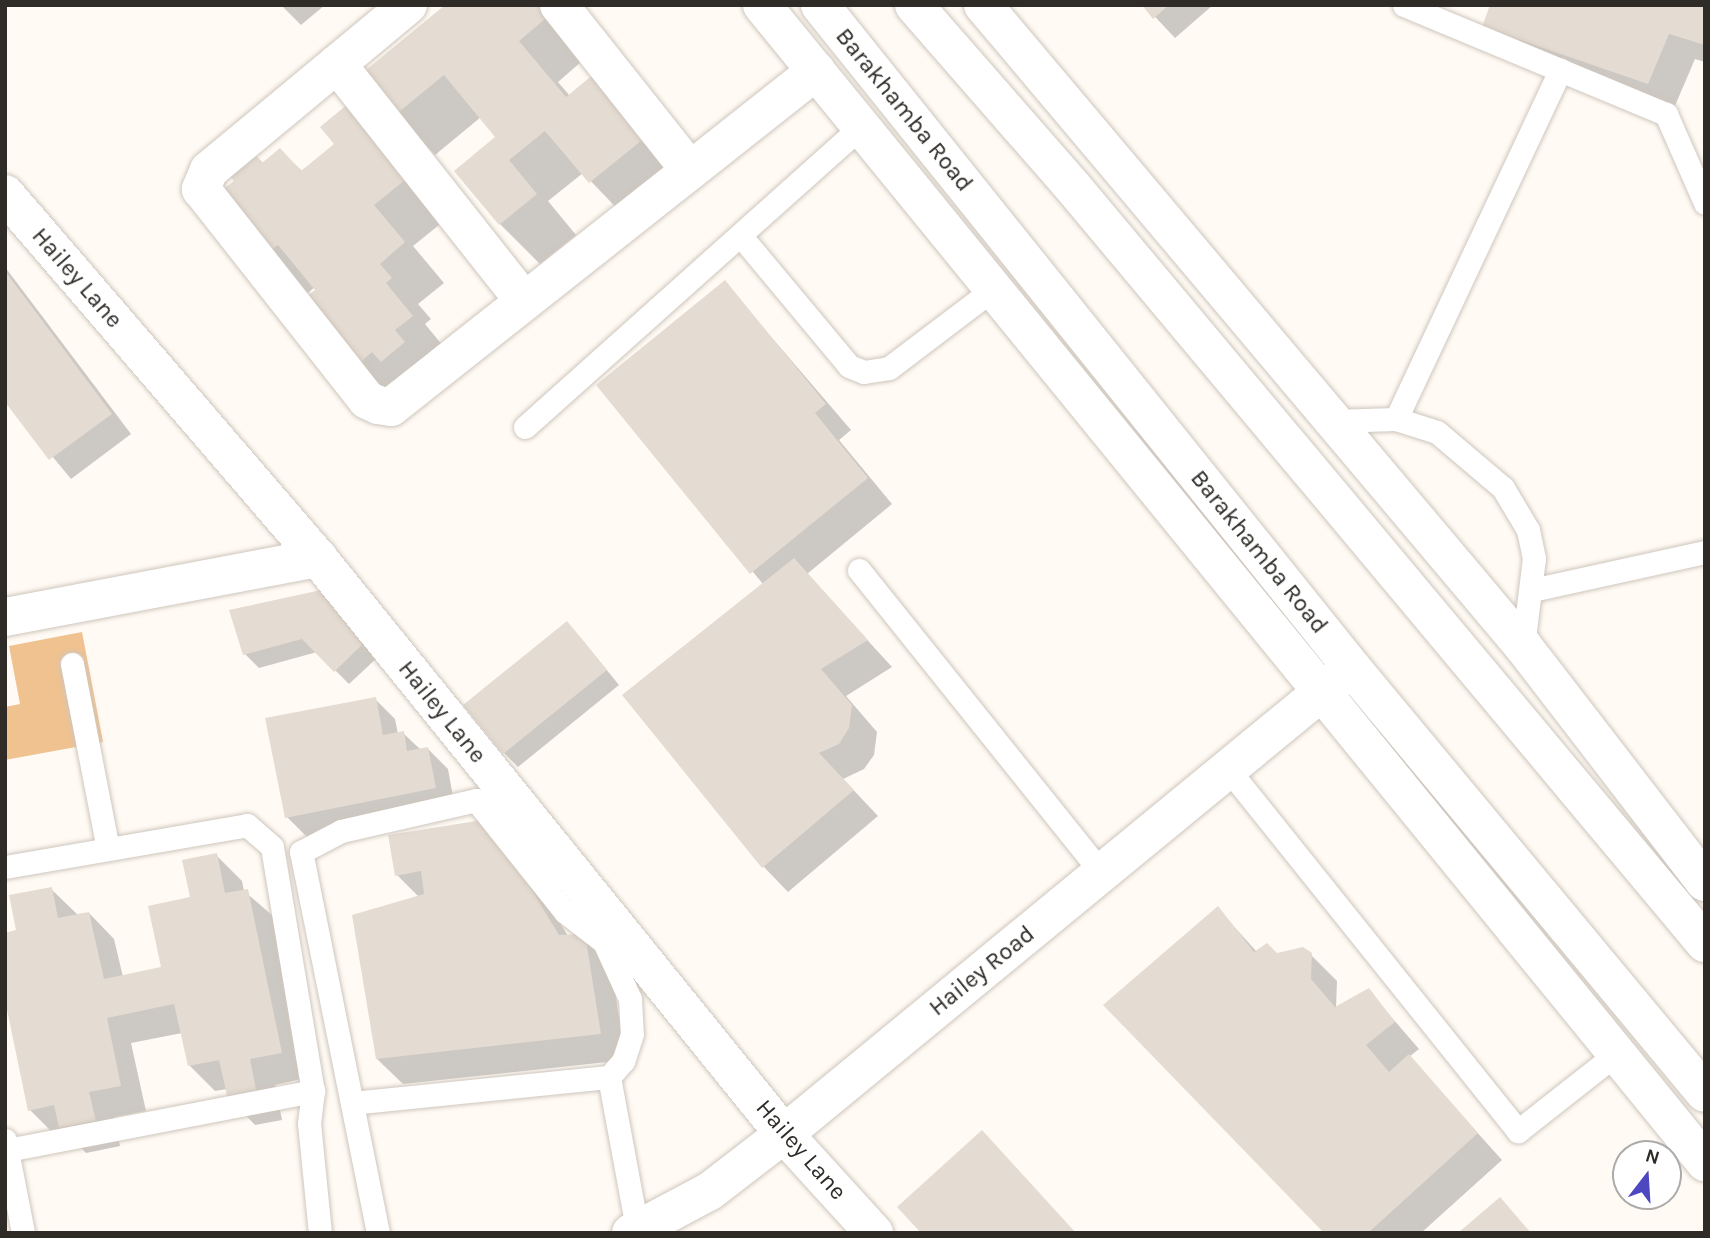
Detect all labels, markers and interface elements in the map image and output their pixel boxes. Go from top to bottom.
street label: Barakhamba Road [829,22,979,198]
street label: Hailey Lane [26,222,128,334]
street label: Barakhamba Road [1184,464,1334,640]
street label: Hailey Lane [392,655,492,769]
street label: Hailey Road [923,920,1041,1022]
street label: Hailey Lane [750,1094,852,1206]
north arrow [1612,1140,1682,1210]
text: N [1643,1144,1662,1169]

